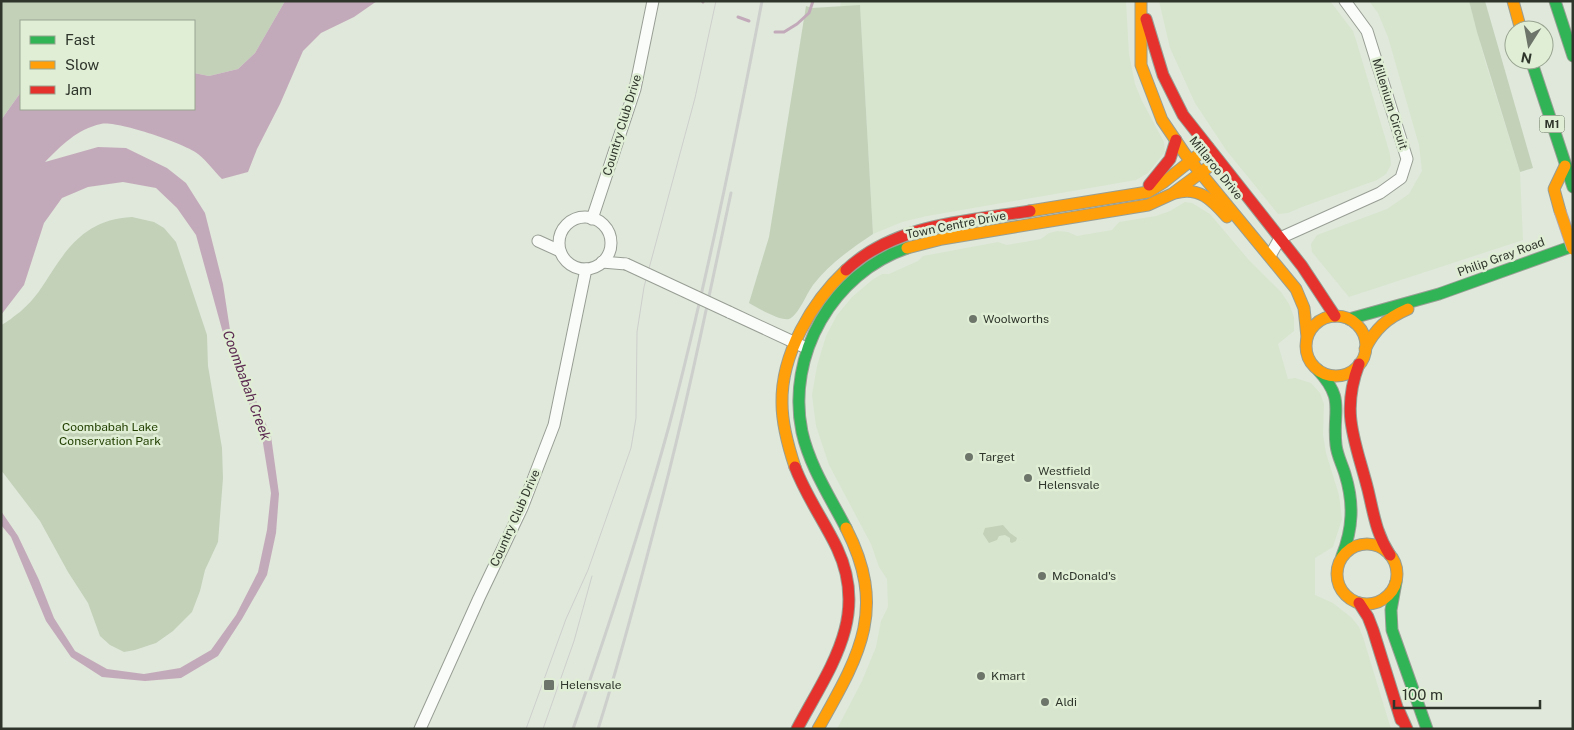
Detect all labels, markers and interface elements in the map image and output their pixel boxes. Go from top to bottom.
legend [20,20,195,110]
north arrow [1504,20,1554,70]
text: Fast [65,31,95,48]
text: N [1520,49,1533,67]
text: Slow [65,56,100,73]
street label: Millenium Circuit [1369,57,1411,152]
street label: Country Club Drive [600,73,644,177]
text: Jam [65,81,92,98]
road number: M1 [1540,116,1564,132]
street label: Millaroo Drive [1186,134,1246,203]
street label: Town Centre Drive [905,208,1007,242]
street label: Philip Gray Road [1456,235,1546,279]
place label: Woolworths [983,312,1049,326]
marker: Woolworths [967,313,979,325]
water label: Coombabah Creek [220,328,274,442]
park label: Coombabah Lake Conservation Park [59,420,161,448]
place label: Target [979,450,1015,464]
marker: Target [963,451,975,463]
place label: Westfield Helensvale [1038,464,1100,492]
street label: Country Club Drive [487,467,543,569]
marker: Westfield Helensvale [1022,472,1034,484]
place label: McDonald's [1052,569,1116,583]
marker: McDonald's [1036,570,1048,582]
place label: Kmart [991,669,1026,683]
marker: Kmart [975,670,987,682]
marker: Helensvale [542,678,556,692]
place label: Helensvale [560,678,622,692]
scale bar [1394,678,1540,710]
text: 100 m [1402,686,1443,703]
place label: Aldi [1055,695,1077,709]
marker: Aldi [1039,696,1051,708]

